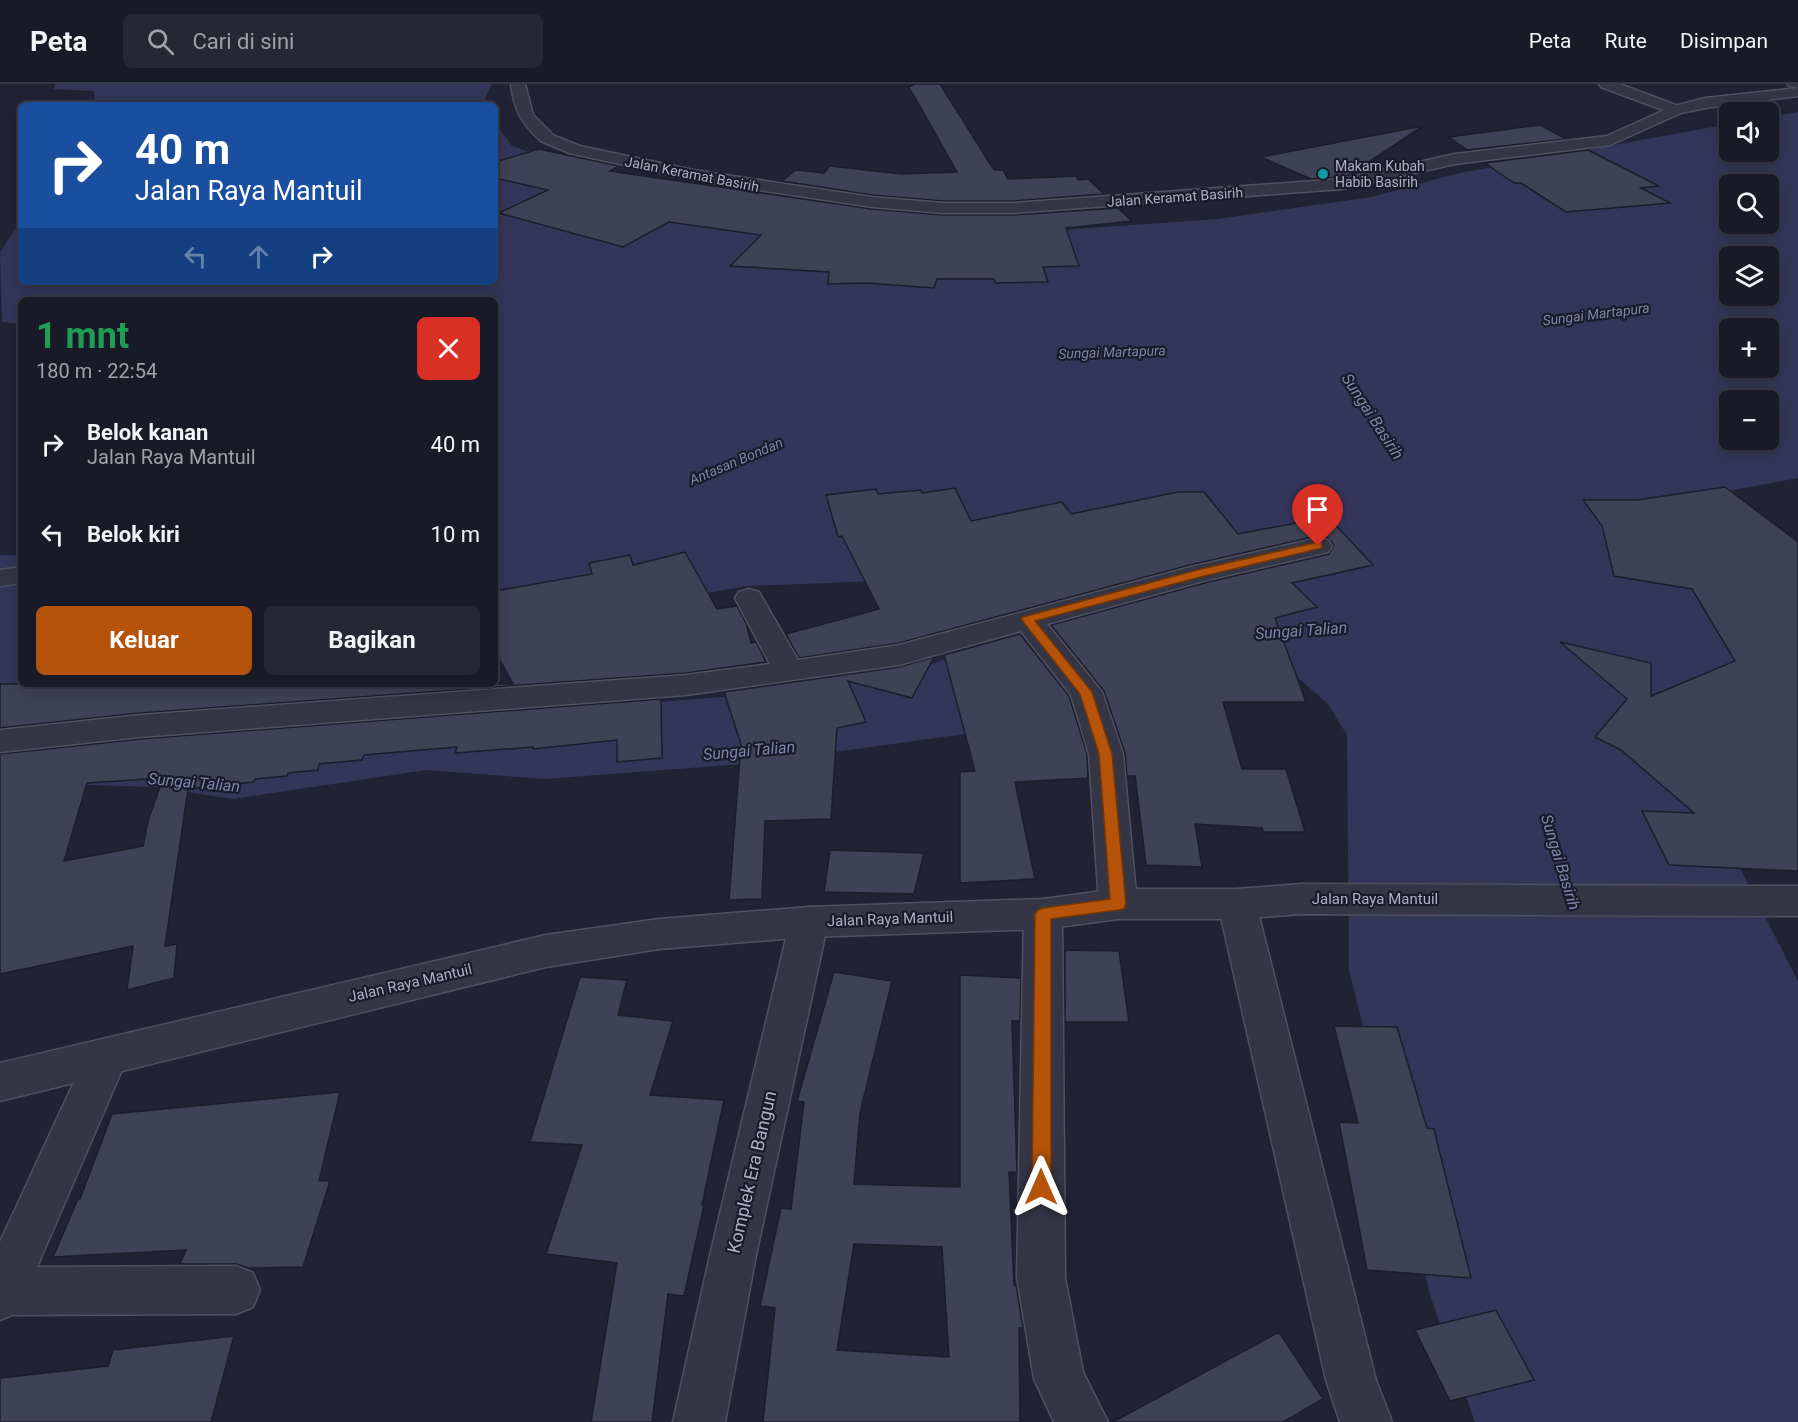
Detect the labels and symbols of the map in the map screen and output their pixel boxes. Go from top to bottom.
street label: Jalan Keramat Basirih [624,153,760,195]
place label: Makam Kubah Habib Basirih [1335,158,1425,190]
marker: Makam Kubah Habib Basirih [1316,167,1330,181]
street label: Jalan Keramat Basirih [1106,184,1244,210]
water label: Sungai Martapura [1542,299,1650,329]
water label: Sungai Martapura [1058,342,1166,362]
water label: Sungai Basirih [1338,370,1407,463]
water label: Antasan Bondan [686,434,785,488]
pin [1292,484,1343,546]
water label: Sungai Talian [1254,618,1348,643]
water label: Sungai Talian [702,737,796,764]
water label: Sungai Talian [147,769,241,796]
water label: Sungai Basirih [1537,812,1584,912]
street label: Jalan Raya Mantuil [1312,890,1438,908]
street label: Jalan Raya Mantuil [827,908,953,930]
street label: Jalan Raya Mantuil [346,960,474,1006]
street label: Komplek Era Bangun [723,1089,780,1255]
position arrow [1009,1155,1073,1219]

